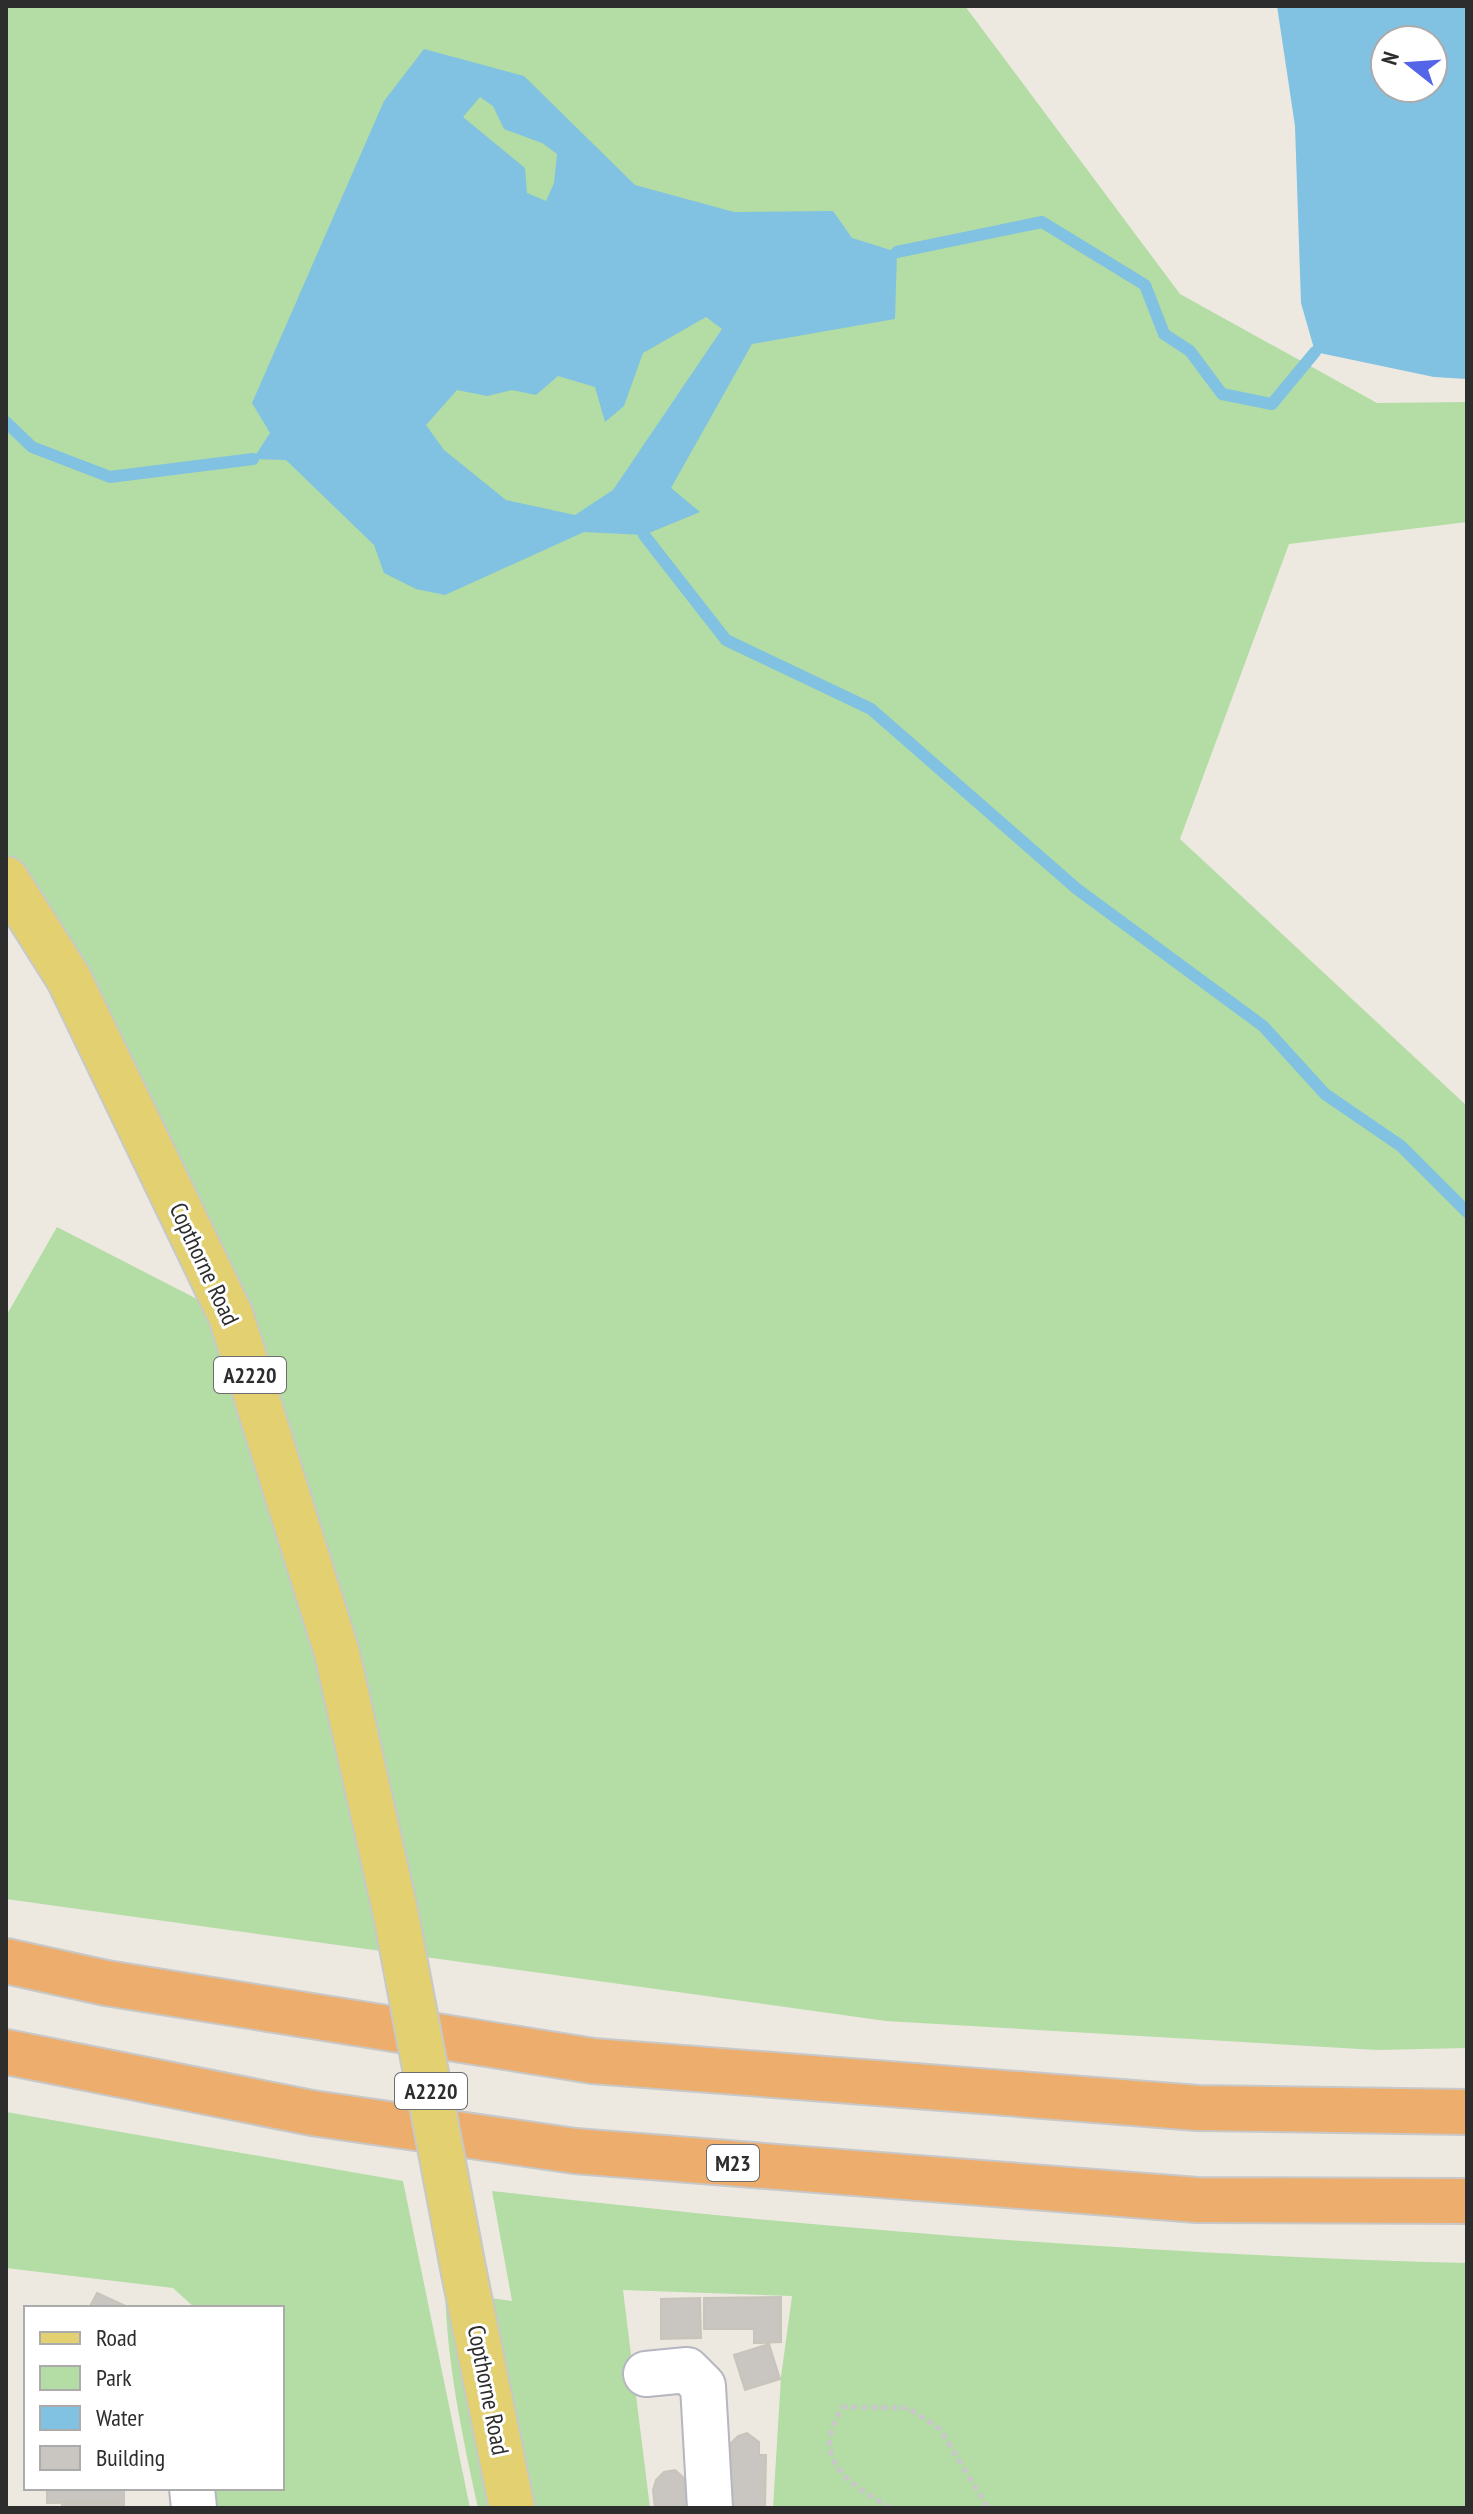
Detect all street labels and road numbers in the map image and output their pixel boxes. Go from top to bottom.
street label: Copthorne Road [163,1198,246,1330]
road number: A2220 [214,1357,286,1393]
road number: A2220 [395,2073,467,2109]
road number: M23 [707,2145,759,2181]
street label: Copthorne Road [461,2322,516,2458]

